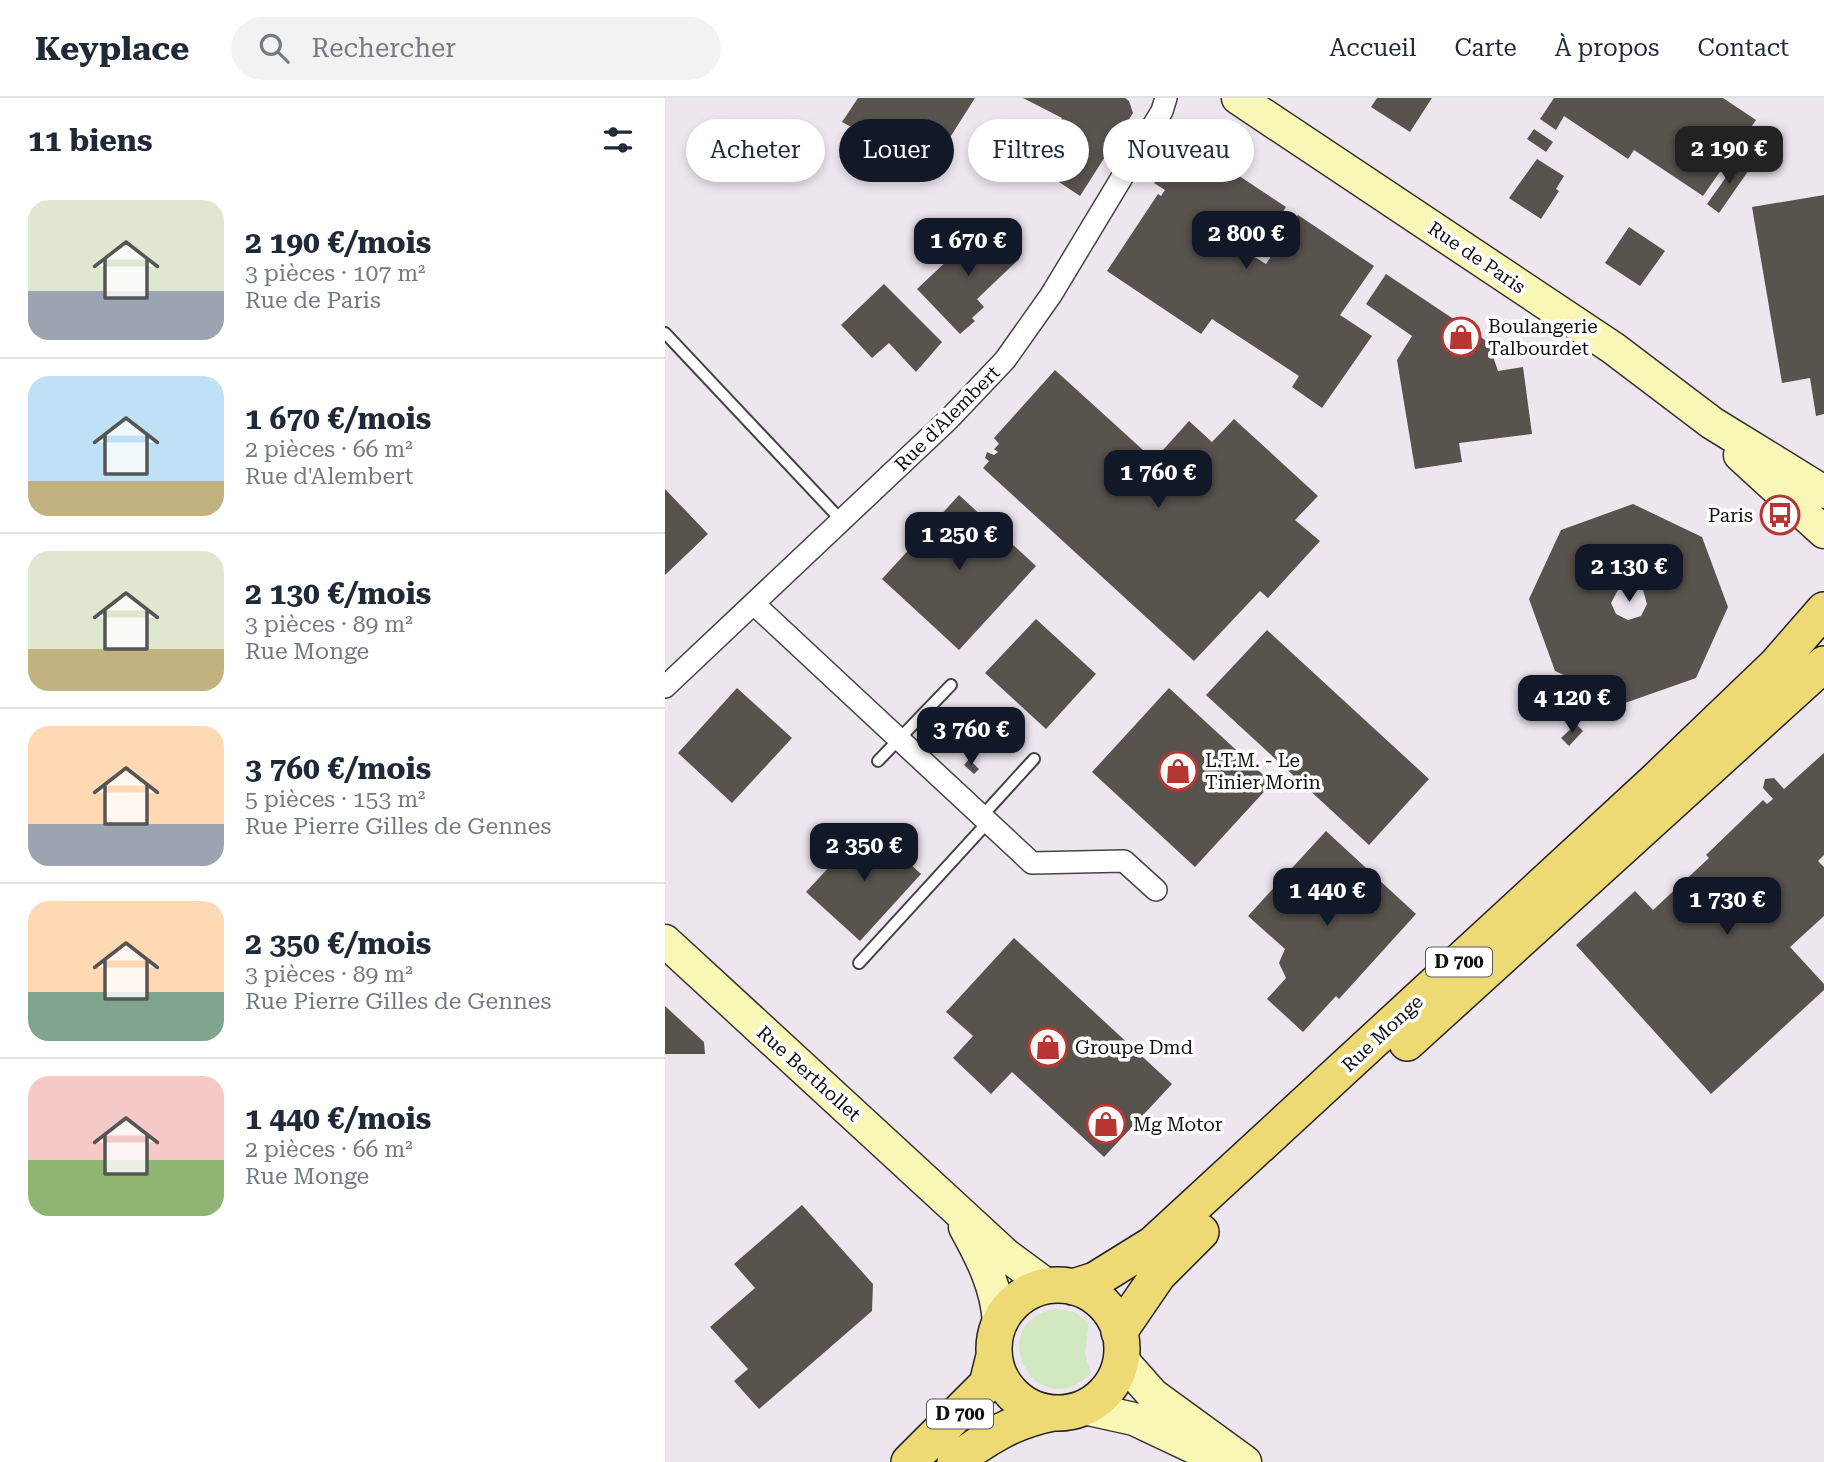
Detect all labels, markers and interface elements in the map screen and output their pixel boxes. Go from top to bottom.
search box [231,17,721,80]
text: Keyplace [35,29,189,68]
icon: search [255,29,293,67]
text: Rechercher [311,33,456,63]
text: Accueil [1330,34,1416,62]
text: Carte [1454,34,1517,62]
text: À propos [1555,34,1659,62]
text: Contact [1697,34,1789,62]
chip: Acheter [686,119,825,182]
chip: Louer [839,119,954,182]
chip: Filtres [968,119,1089,182]
chip: Nouveau [1103,119,1254,182]
icon: filters [599,121,637,159]
text: 11 biens [28,123,152,158]
pin: 2 190 € [1664,126,1794,186]
text: 2 190 € [1691,135,1767,162]
pin: 2 800 € [1181,212,1311,271]
street label: Rue de Paris [1424,216,1530,298]
pin: 1 670 € [903,218,1033,278]
text: 2 800 € [1208,220,1284,247]
text: 2 190 €/mois [245,225,431,260]
text: 1 670 € [930,227,1006,254]
icon: home [84,228,168,312]
text: 3 pièces · 107 m² [245,260,426,287]
text: Rue de Paris [245,287,381,314]
place label: Boulangerie Talbourdet [1488,315,1598,360]
shop icon: Boulangerie Talbourdet [1440,316,1482,358]
street label: Rue d'Alembert [890,361,1005,476]
text: 1 670 €/mois [245,401,431,436]
icon: home [84,404,168,488]
text: 2 pièces · 66 m² [245,436,413,463]
pin: 1 760 € [1093,450,1223,510]
text: 1 760 € [1120,459,1196,486]
text: Rue d'Alembert [245,463,413,490]
bus stop icon: Paris [1759,494,1801,536]
place label: Paris [1708,504,1753,527]
pin: 1 250 € [894,512,1024,572]
text: 1 250 € [921,521,997,548]
pin: 2 130 € [1564,545,1694,604]
text: 2 130 € [1591,553,1667,580]
text: 2 130 €/mois [245,576,431,611]
icon: home [84,579,168,663]
text: 3 pièces · 89 m² [245,611,413,638]
text: Rue Monge [245,638,369,665]
pin: 4 120 € [1507,676,1637,735]
text: 4 120 € [1534,684,1610,711]
pin: 3 760 € [906,708,1036,767]
text: 3 760 € [933,716,1009,743]
place label: L.T.M. - Le Tinier Morin [1205,749,1321,794]
shop icon: L.T.M. - Le Tinier Morin [1157,750,1199,792]
text: 3 760 €/mois [245,751,431,786]
icon: home [84,754,168,838]
text: 5 pièces · 153 m² [245,786,426,813]
text: Rue Pierre Gilles de Gennes [245,813,551,840]
pin: 2 350 € [799,824,929,883]
text: 2 350 € [826,832,902,859]
pin: 1 440 € [1262,868,1392,928]
text: 1 440 € [1289,877,1365,904]
pin: 1 730 € [1662,878,1792,937]
text: 1 730 € [1689,886,1765,913]
text: 2 350 €/mois [245,926,431,961]
icon: home [84,929,168,1013]
road number: D 700 [1426,948,1492,976]
text: 3 pièces · 89 m² [245,961,413,988]
text: Rue Pierre Gilles de Gennes [245,988,551,1015]
street label: Rue Monge [1337,990,1428,1077]
street label: Rue Berthollet [752,1021,865,1126]
shop icon: Groupe Dmd [1027,1026,1069,1068]
place label: Groupe Dmd [1075,1036,1193,1059]
text: 1 440 €/mois [245,1101,431,1136]
shop icon: Mg Motor [1085,1103,1127,1145]
icon: home [84,1104,168,1188]
place label: Mg Motor [1133,1113,1223,1136]
text: 2 pièces · 66 m² [245,1136,413,1163]
text: Rue Monge [245,1163,369,1190]
road number: D 700 [927,1400,993,1428]

